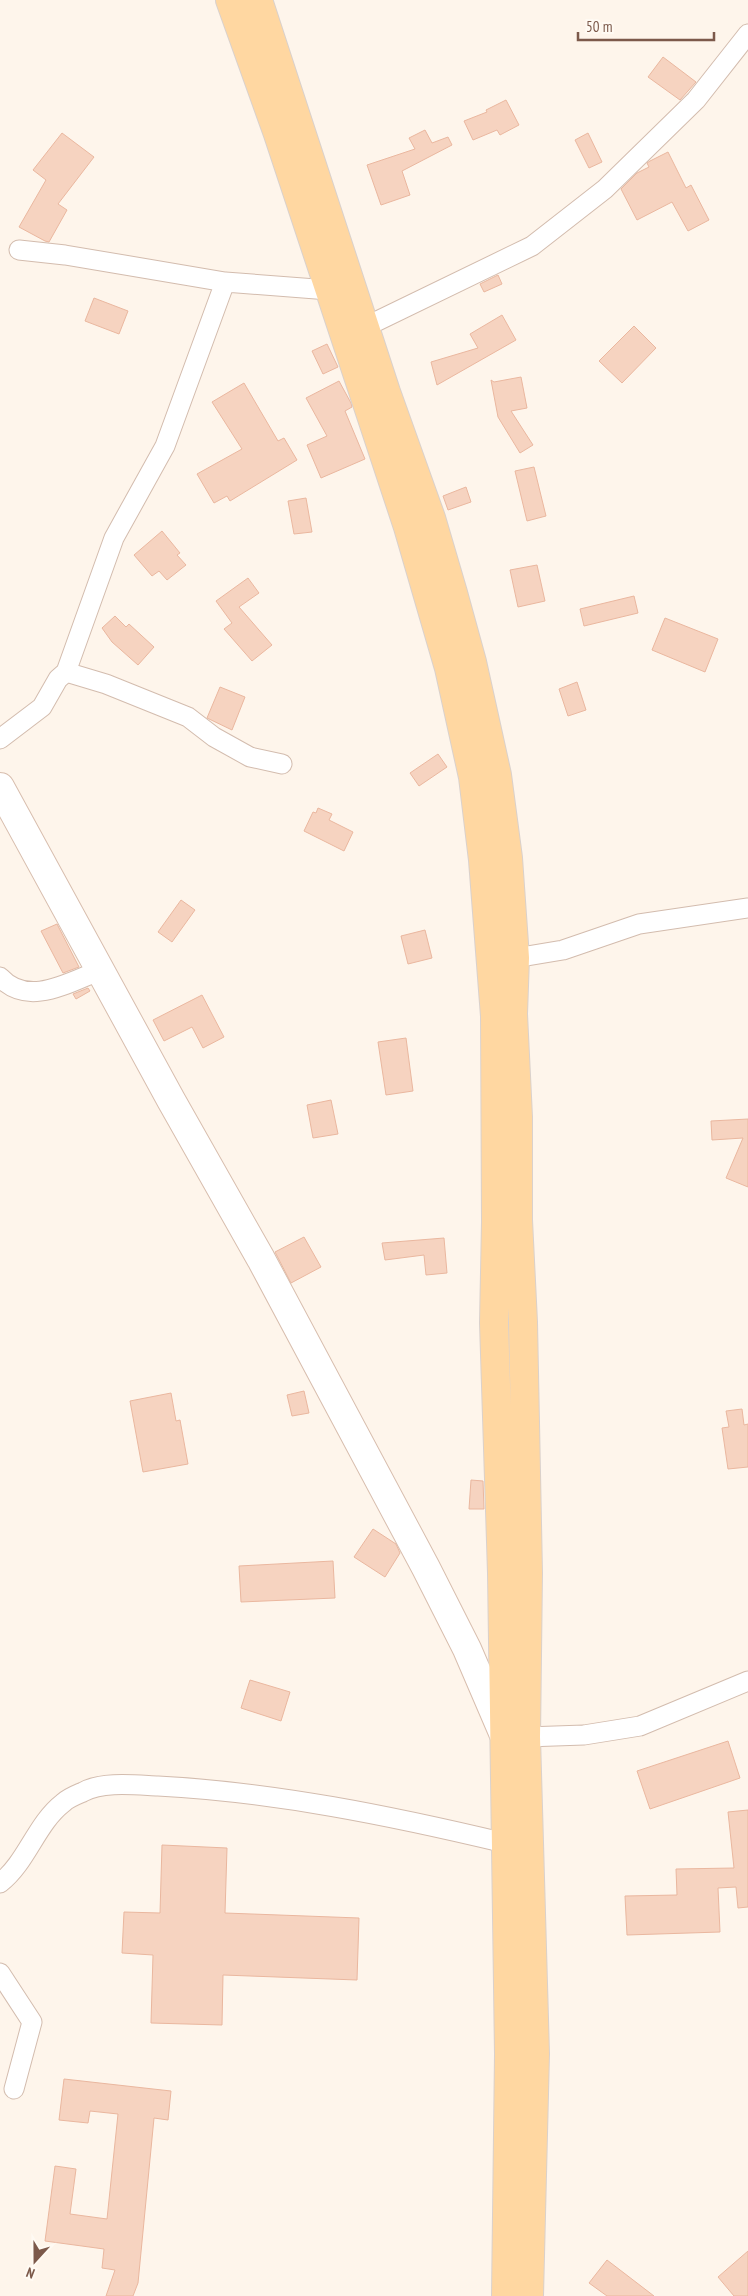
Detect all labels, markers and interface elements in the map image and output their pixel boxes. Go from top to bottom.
scale bar [578,10,714,42]
text: 50 m [586,17,612,36]
north arrow [10,2236,60,2286]
text: N [24,2263,37,2283]

